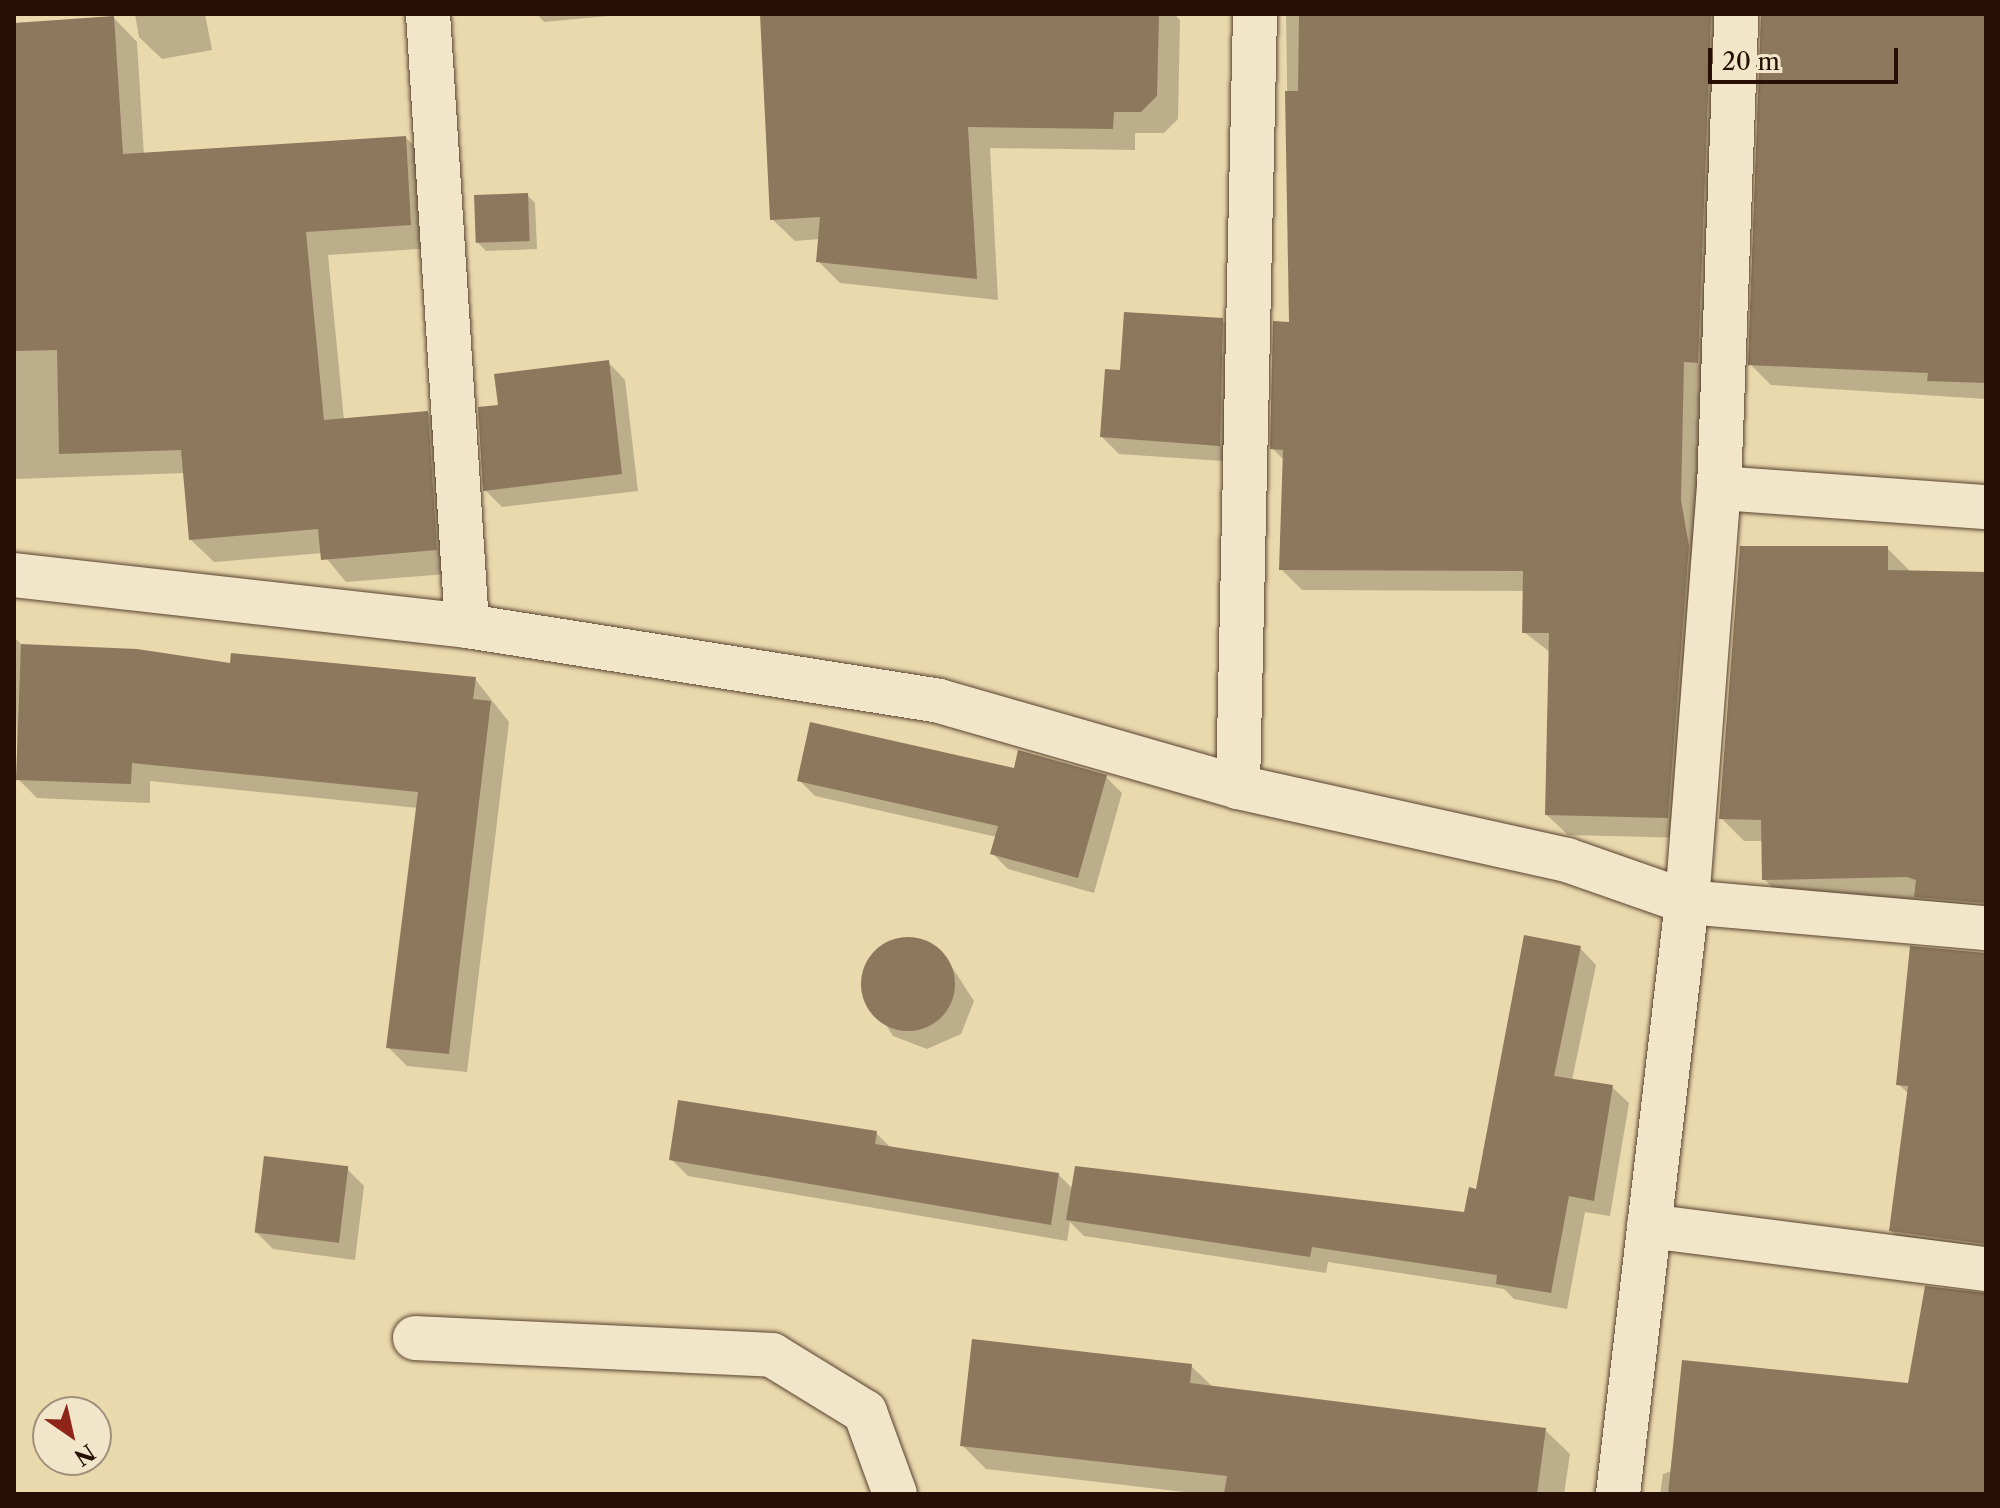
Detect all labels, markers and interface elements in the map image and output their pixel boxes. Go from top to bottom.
scale bar [1712,32,1902,82]
text: 20 m [1722,47,1780,76]
north arrow [32,1396,112,1476]
text: N [69,1438,100,1471]

